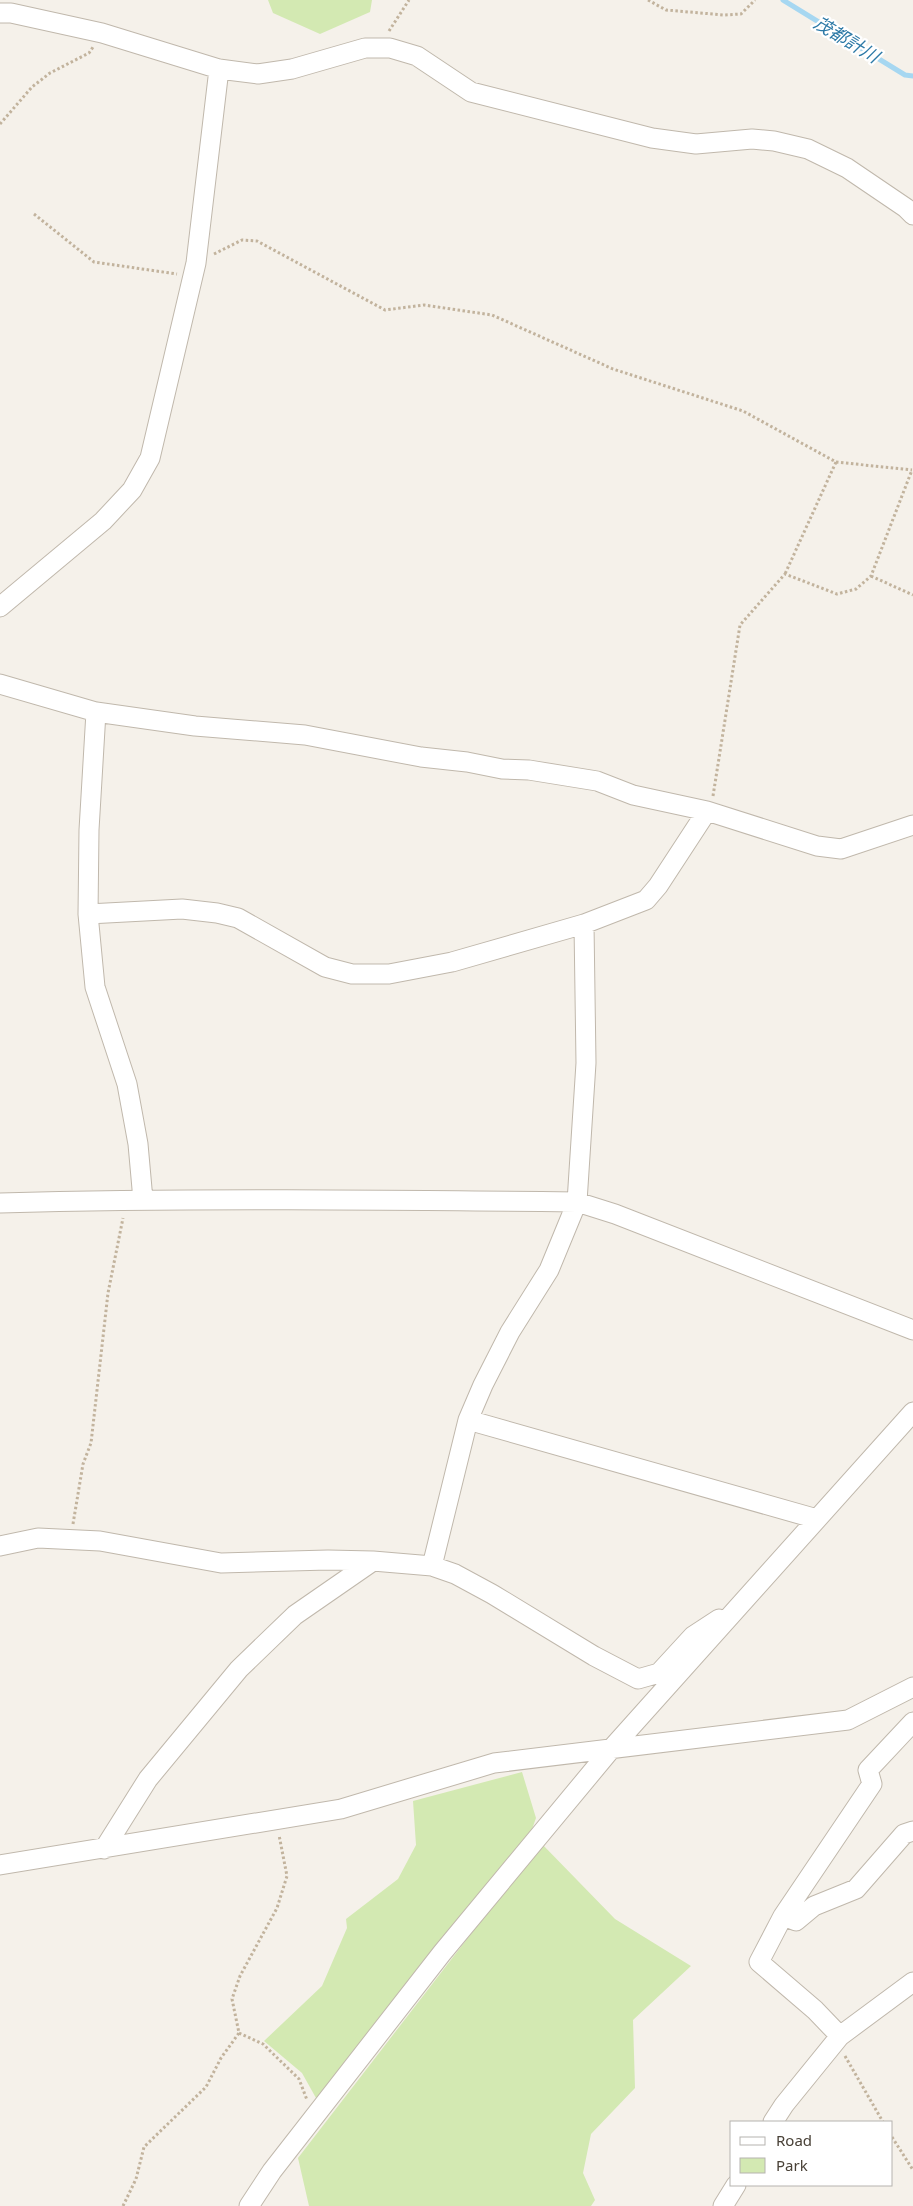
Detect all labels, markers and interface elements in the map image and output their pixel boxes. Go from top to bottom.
water label: 茂都計川 [810,10,886,69]
legend [730,2121,893,2186]
text: Road [776,2130,812,2150]
text: Park [776,2155,808,2175]

